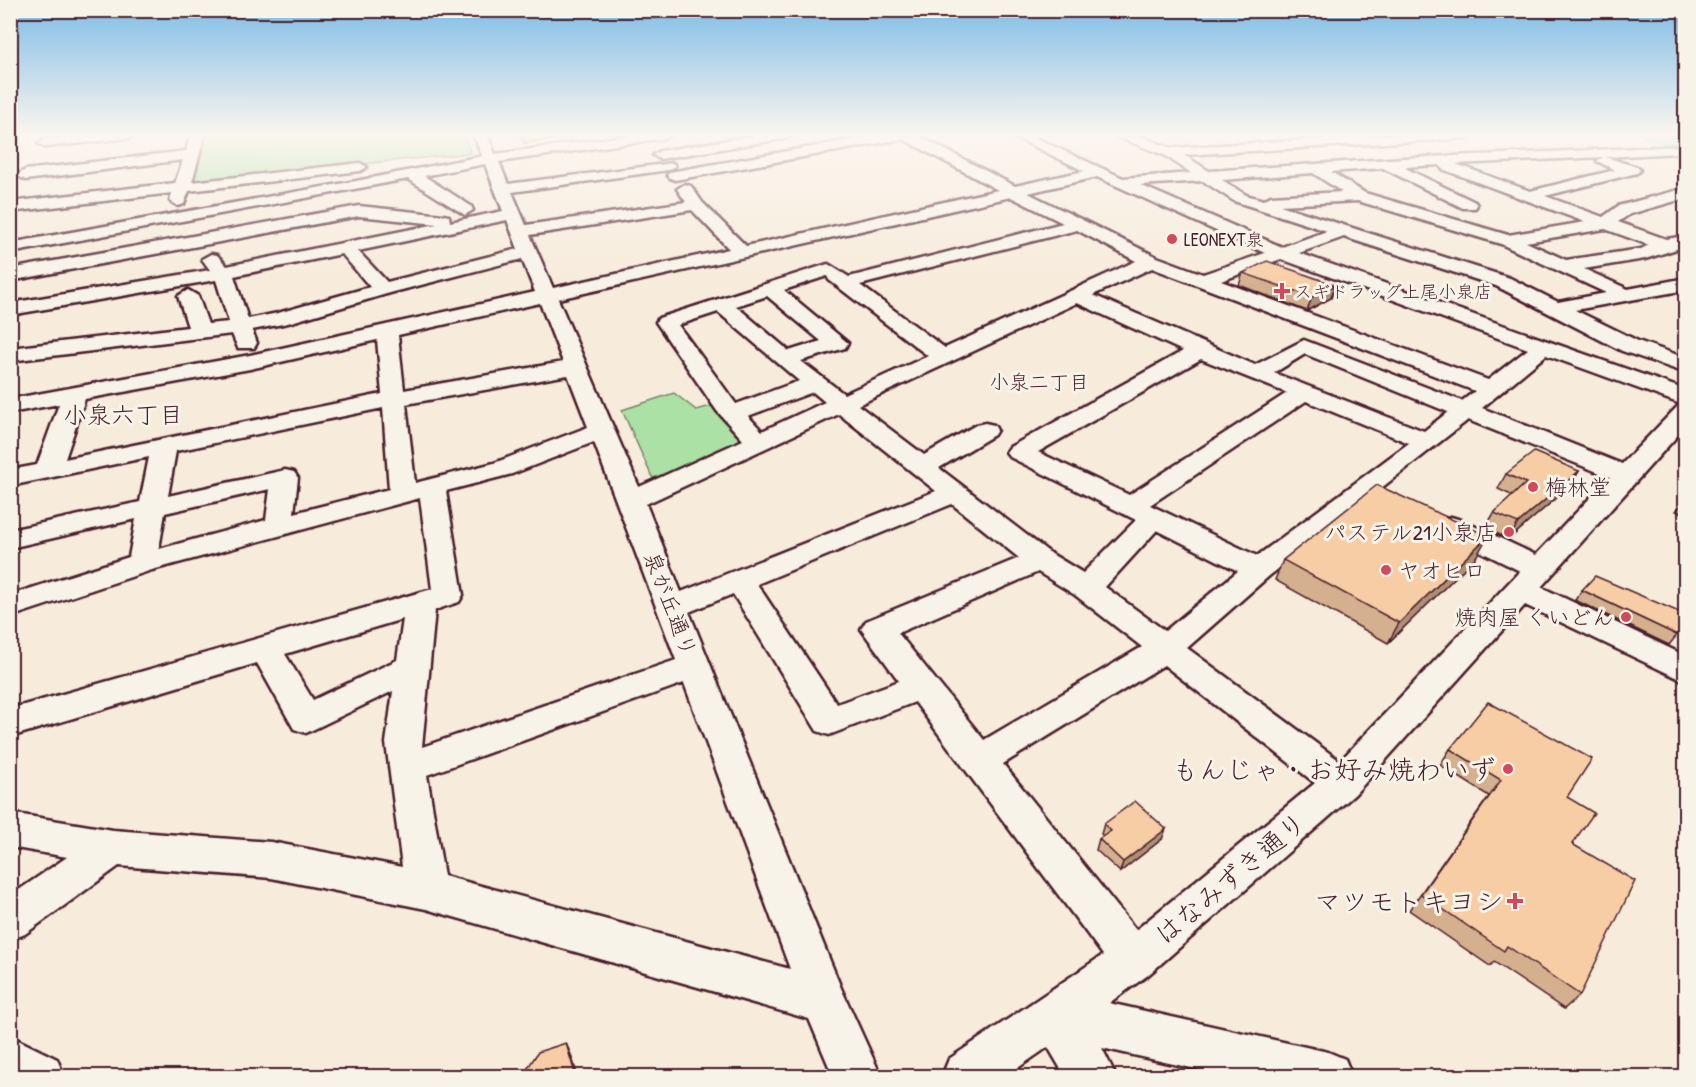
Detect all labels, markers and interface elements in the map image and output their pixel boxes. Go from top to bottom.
place label: LEONEXT泉 [1184,227,1263,252]
marker: LEONEXT泉 [1165,232,1179,246]
place label: スギドラッグ上尾小泉店 [1294,279,1492,304]
marker: スギドラッグ上尾小泉店 [1275,284,1289,298]
district label: 小泉二丁目 [989,368,1089,395]
district label: 小泉六丁目 [63,398,183,430]
place label: 梅林堂 [1545,472,1611,502]
marker: 梅林堂 [1526,480,1540,494]
place label: パステル21小泉店 [1324,517,1497,547]
marker: パステル21小泉店 [1502,525,1516,539]
street label: 泉が丘通り [637,547,705,661]
place label: ヤオヒロ [1398,555,1486,585]
marker: ヤオヒロ [1379,563,1393,577]
place label: 焼肉屋 くいどん [1454,602,1614,632]
marker: 焼肉屋 くいどん [1619,610,1633,624]
place label: もんじゃ・お好み焼わいず [1172,751,1496,787]
marker: もんじゃ・お好み焼わいず [1501,762,1515,776]
street label: はなみずき通り [1146,804,1314,952]
place label: マツモトキヨシ [1314,883,1503,919]
marker: マツモトキヨシ [1508,894,1522,908]

